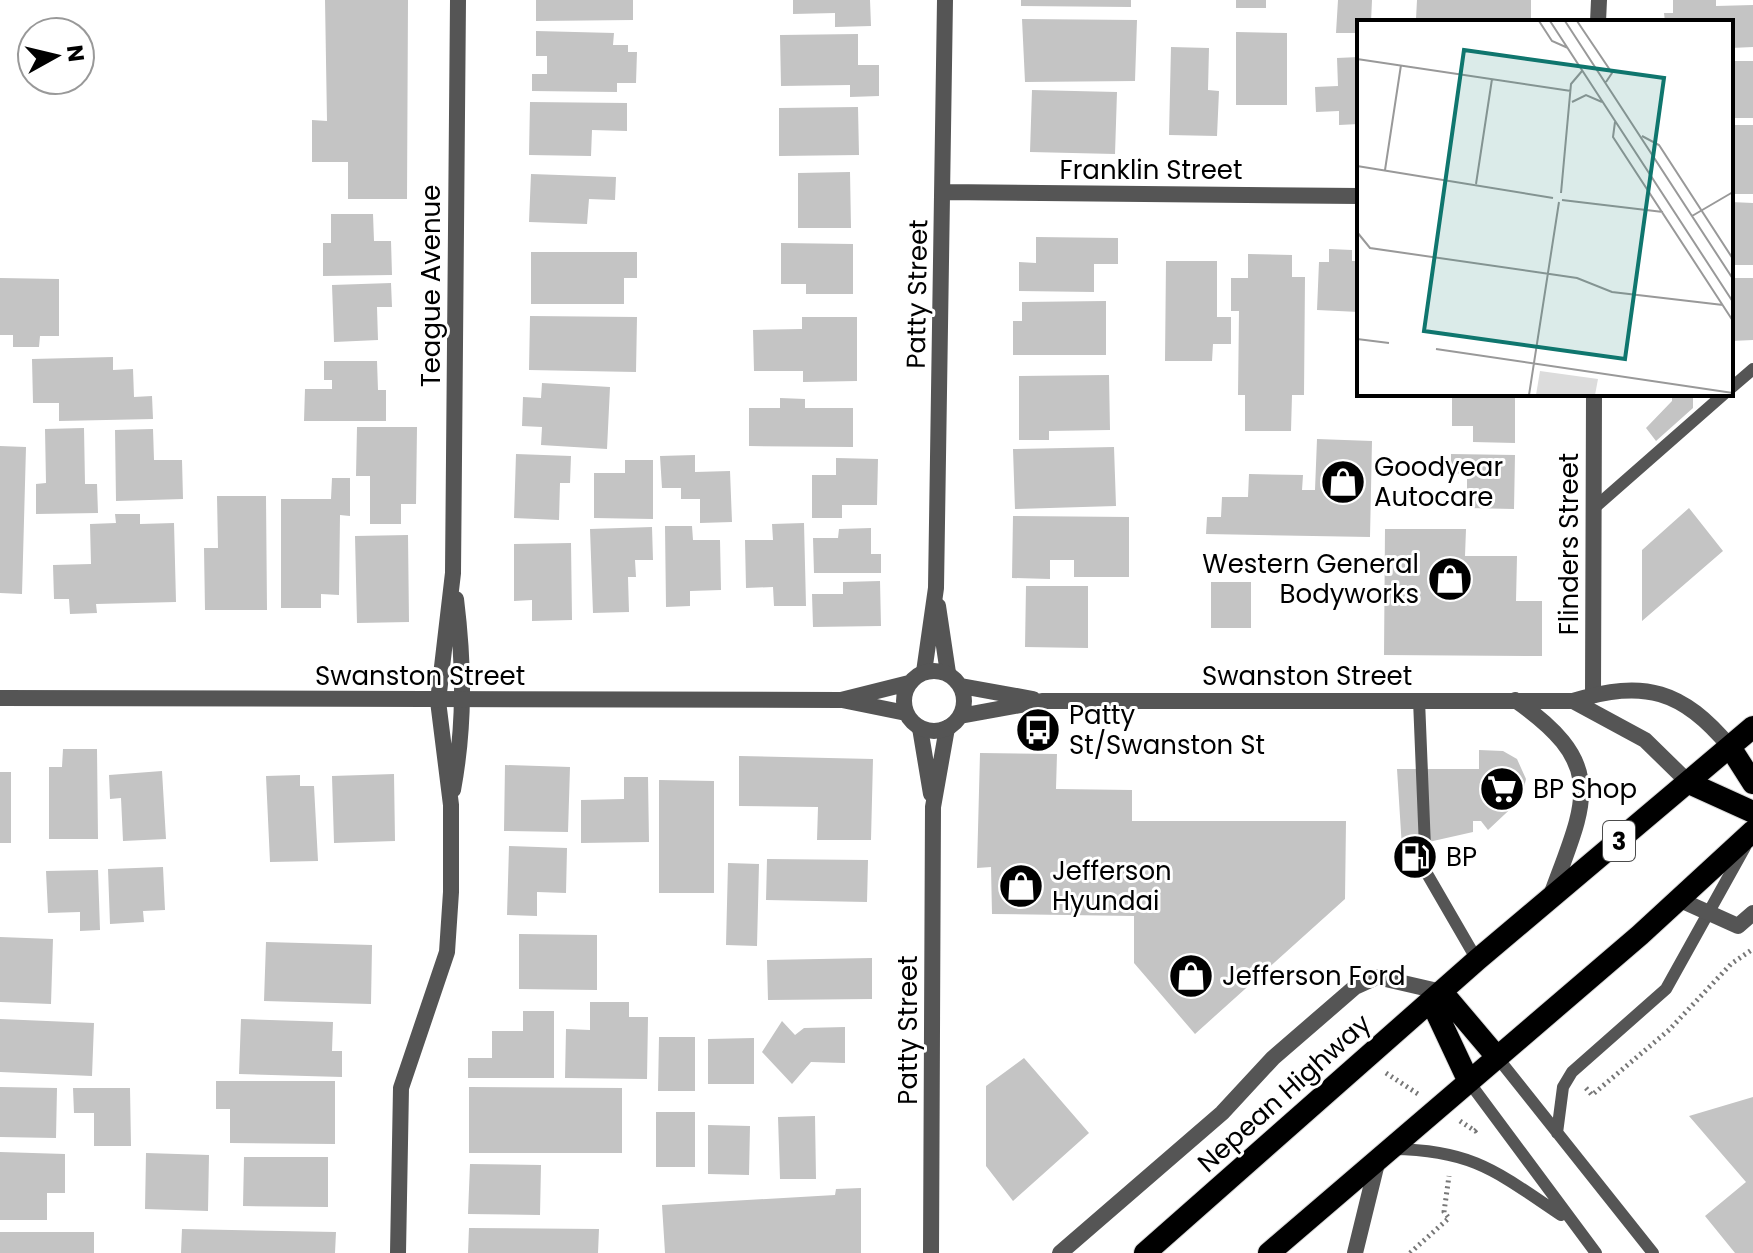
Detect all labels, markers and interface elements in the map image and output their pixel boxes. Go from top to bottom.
north arrow [16,16,96,96]
inset map [1357,20,1733,396]
text: N [59,43,92,64]
street label: Franklin Street [1060,152,1242,188]
street label: Teague Avenue [413,185,449,387]
street label: Patty Street [898,219,936,369]
place label: Goodyear Autocare [1374,449,1503,515]
street label: Flinders Street [1551,453,1587,635]
shop icon: Goodyear Autocare [1319,458,1367,506]
place label: Western General Bodyworks [1202,546,1419,612]
shop icon: Western General Bodyworks [1426,555,1474,603]
street label: Swanston Street [315,658,525,694]
street label: Swanston Street [1202,658,1412,694]
place label: Patty St/Swanston St [1069,697,1265,763]
bus stop icon: Patty St/Swanston St [1014,706,1062,754]
supermarket icon: BP Shop [1478,765,1526,813]
place label: BP Shop [1533,771,1637,807]
road number: 3 [1603,821,1635,861]
fuel station icon: BP [1391,833,1439,881]
place label: BP [1446,839,1477,875]
place label: Jefferson Hyundai [1052,853,1172,919]
shop icon: Jefferson Hyundai [997,862,1045,910]
shop icon: Jefferson Ford [1167,952,1215,1000]
street label: Patty Street [890,955,926,1105]
place label: Jefferson Ford [1222,958,1406,994]
street label: Nepean Highway [1190,1005,1379,1180]

